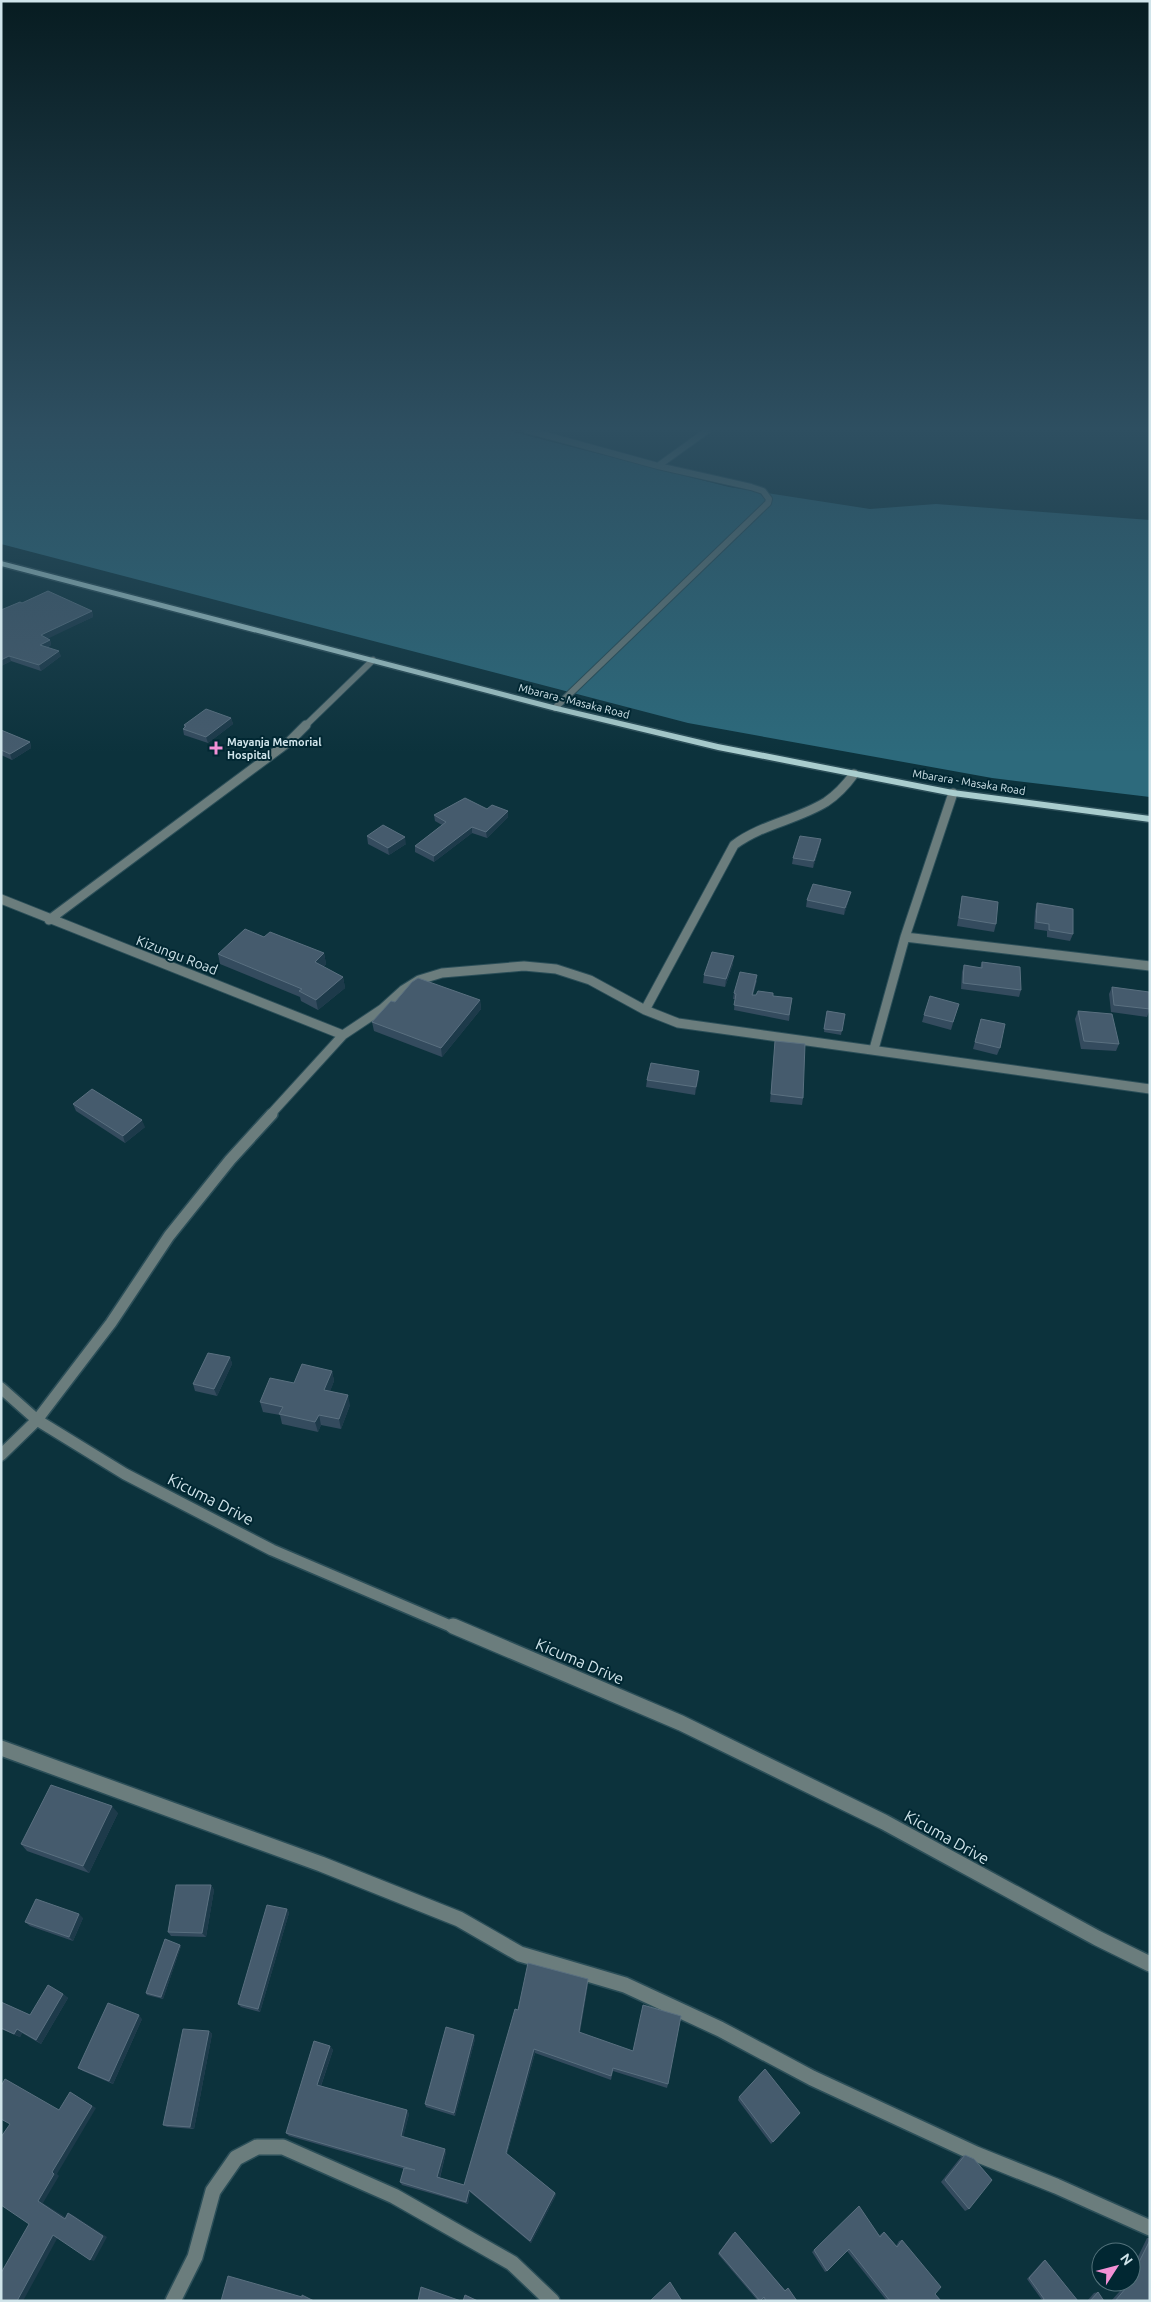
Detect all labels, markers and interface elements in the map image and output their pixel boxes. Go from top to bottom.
street label: Mbarara - Masaka Road [517,681,631,721]
place label: Mayanja Memorial Hospital [227,736,322,761]
marker: Mayanja Memorial Hospital [209,741,223,755]
street label: Mbarara - Masaka Road [912,767,1026,797]
street label: Kizungu Road [134,932,220,978]
street label: Kicuma Drive [165,1470,257,1528]
street label: Kicuma Drive [533,1634,627,1688]
street label: Kicuma Drive [902,1806,992,1868]
north arrow [1091,2242,1141,2292]
text: N [1117,2250,1136,2268]

